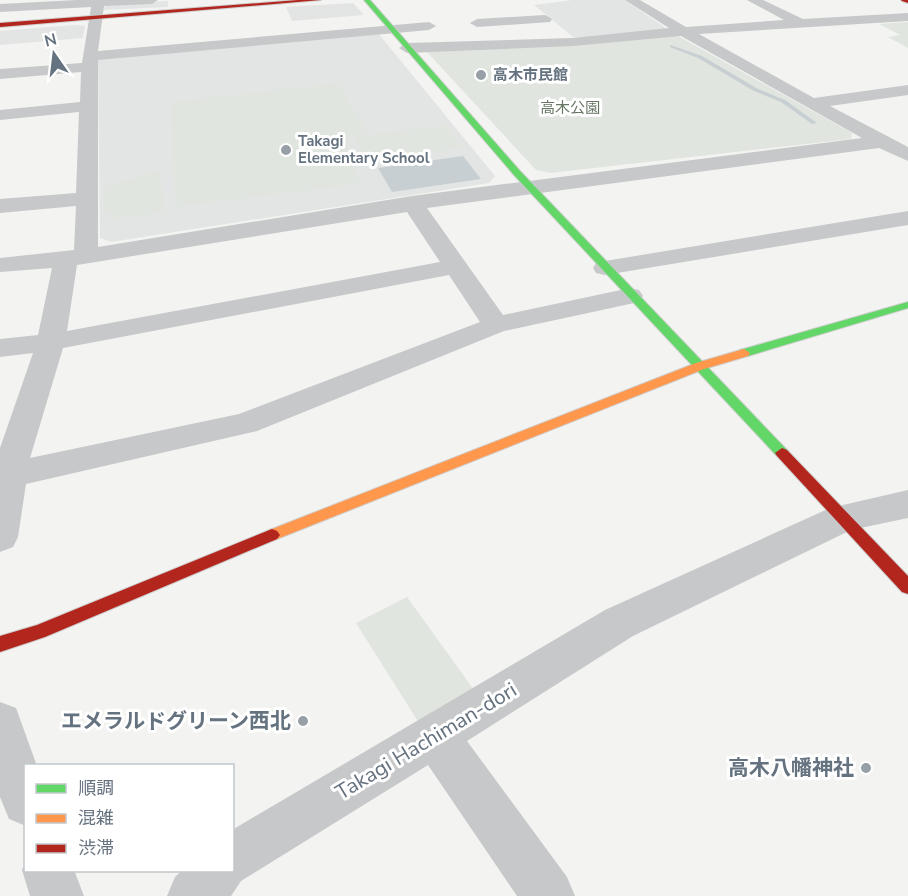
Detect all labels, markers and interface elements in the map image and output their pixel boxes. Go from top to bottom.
north arrow [24,24,84,84]
text: N [42,28,59,53]
place label: 高木市民館 [493,65,568,85]
marker: 高木市民館 [474,68,488,82]
park label: 高木公園 [540,98,600,118]
place label: Takagi Elementary School [298,131,430,168]
marker: Takagi Elementary School [279,143,293,157]
street label: Takagi Hachiman-dori [330,676,522,806]
place label: エメラルドグリーン西北 [61,707,291,735]
marker: エメラルドグリーン西北 [296,714,310,728]
place label: 高木八幡神社 [728,754,854,782]
marker: 高木八幡神社 [859,761,873,775]
legend [24,764,234,872]
text: 順調 [78,776,114,800]
text: 混雑 [78,806,114,830]
text: 渋滞 [78,836,114,860]

